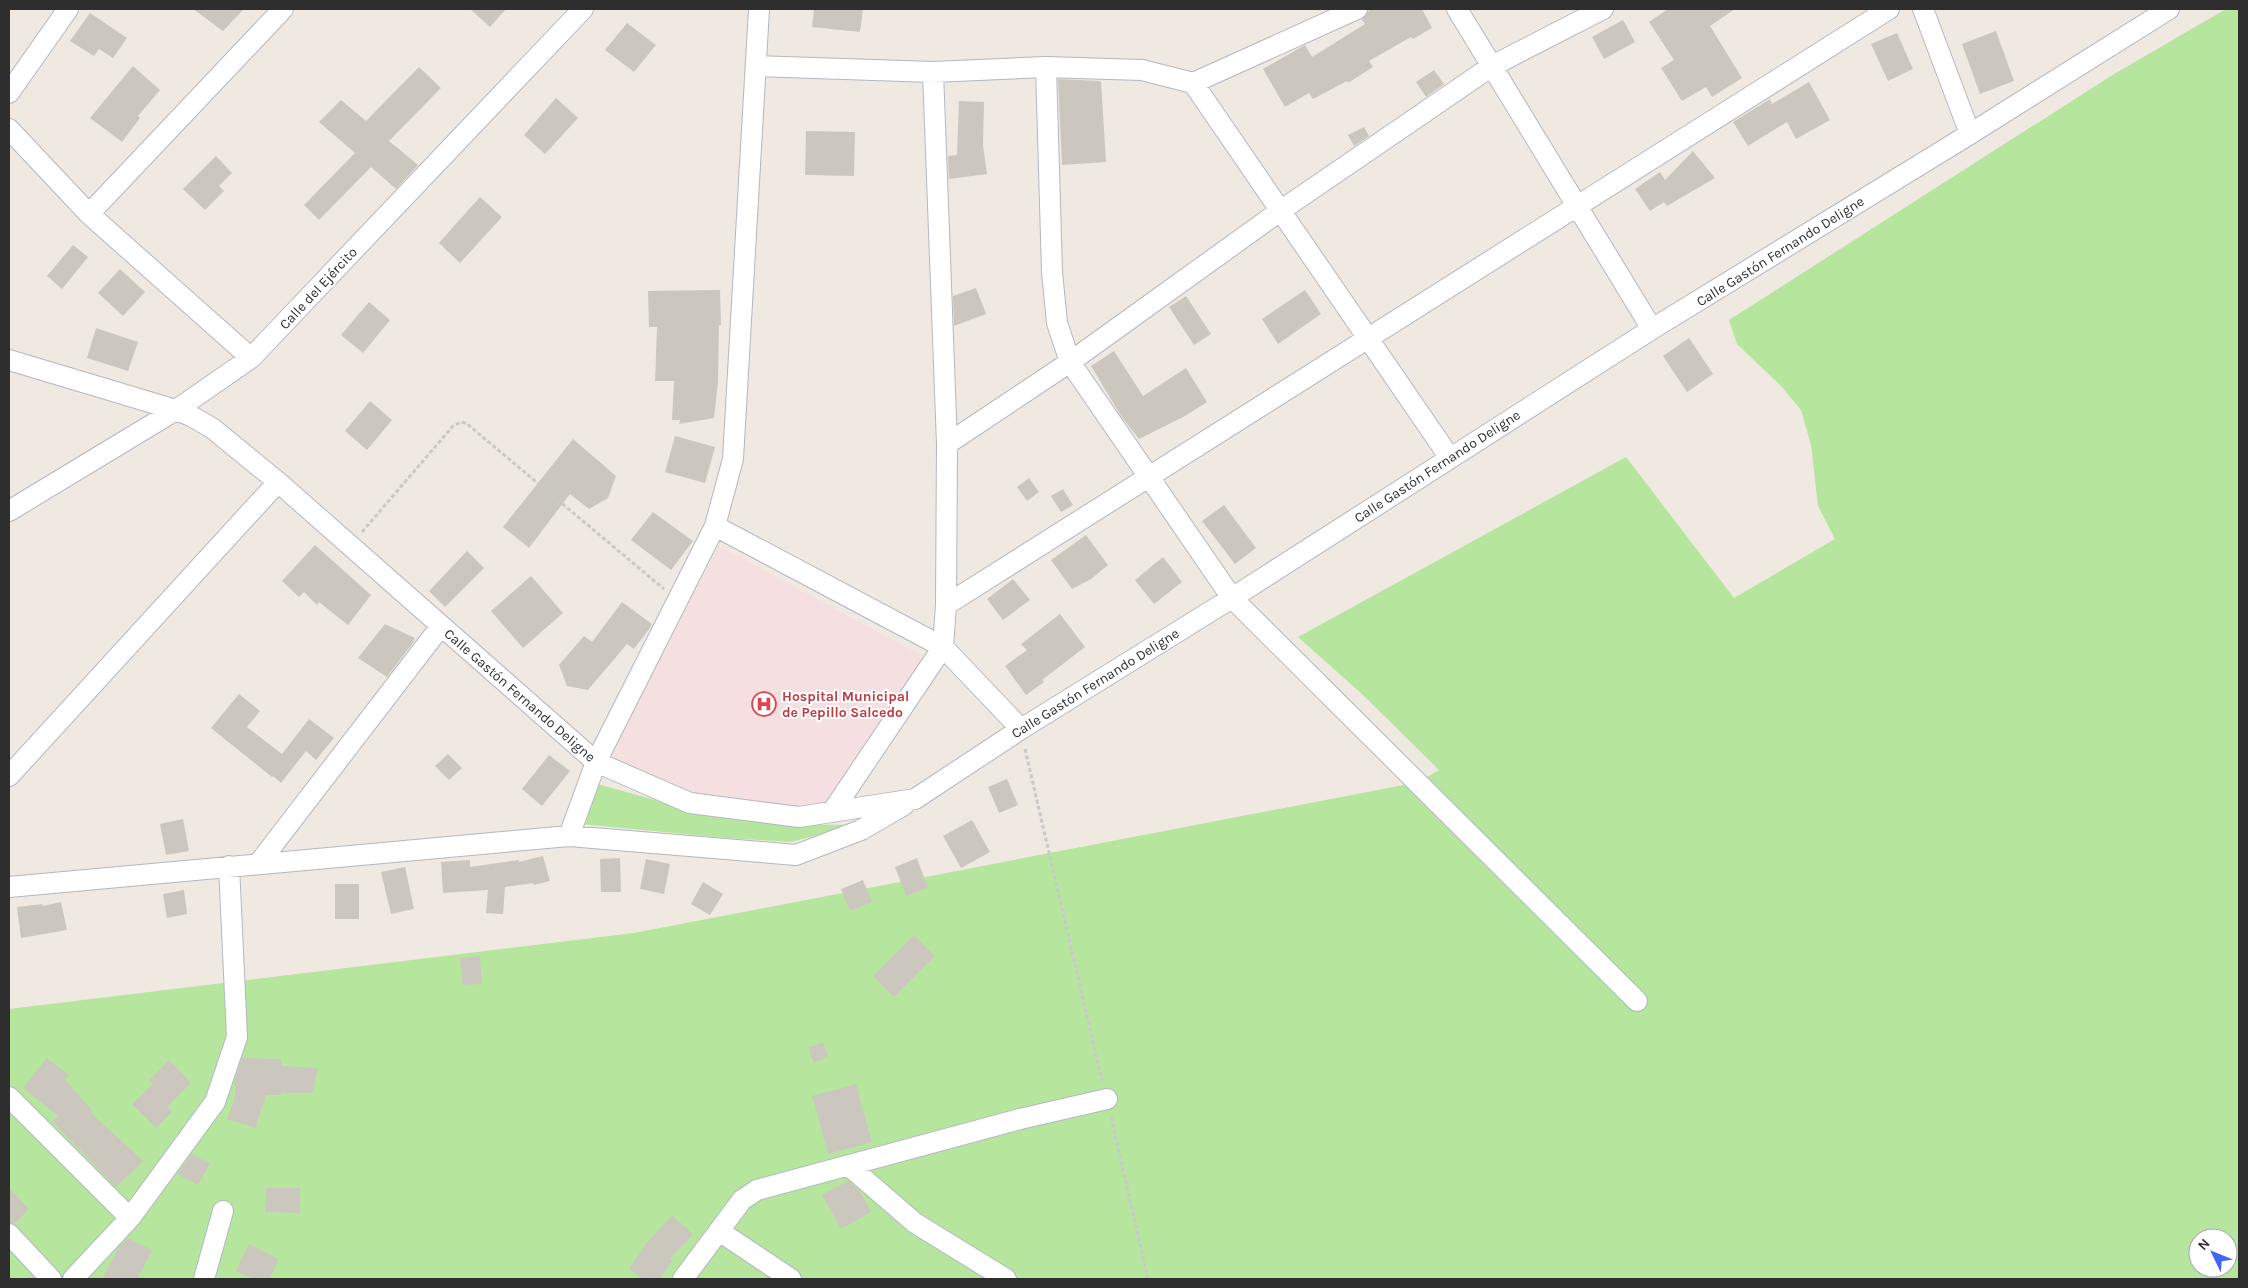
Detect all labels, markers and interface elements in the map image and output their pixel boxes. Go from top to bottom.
street label: Calle Gastón Fernando Deligne [1693,193,1867,310]
street label: Calle del Ejército [276,244,361,333]
street label: Calle Gastón Fernando Deligne [1351,406,1523,527]
street label: Calle Gastón Fernando Deligne [441,625,599,766]
street label: Calle Gastón Fernando Deligne [1008,625,1182,742]
place label: Hospital Municipal de Pepillo Salcedo [782,688,909,721]
hospital icon: Hospital Municipal de Pepillo Salcedo [751,691,777,717]
north arrow [2188,1228,2238,1278]
text: N [2194,1235,2214,1254]

